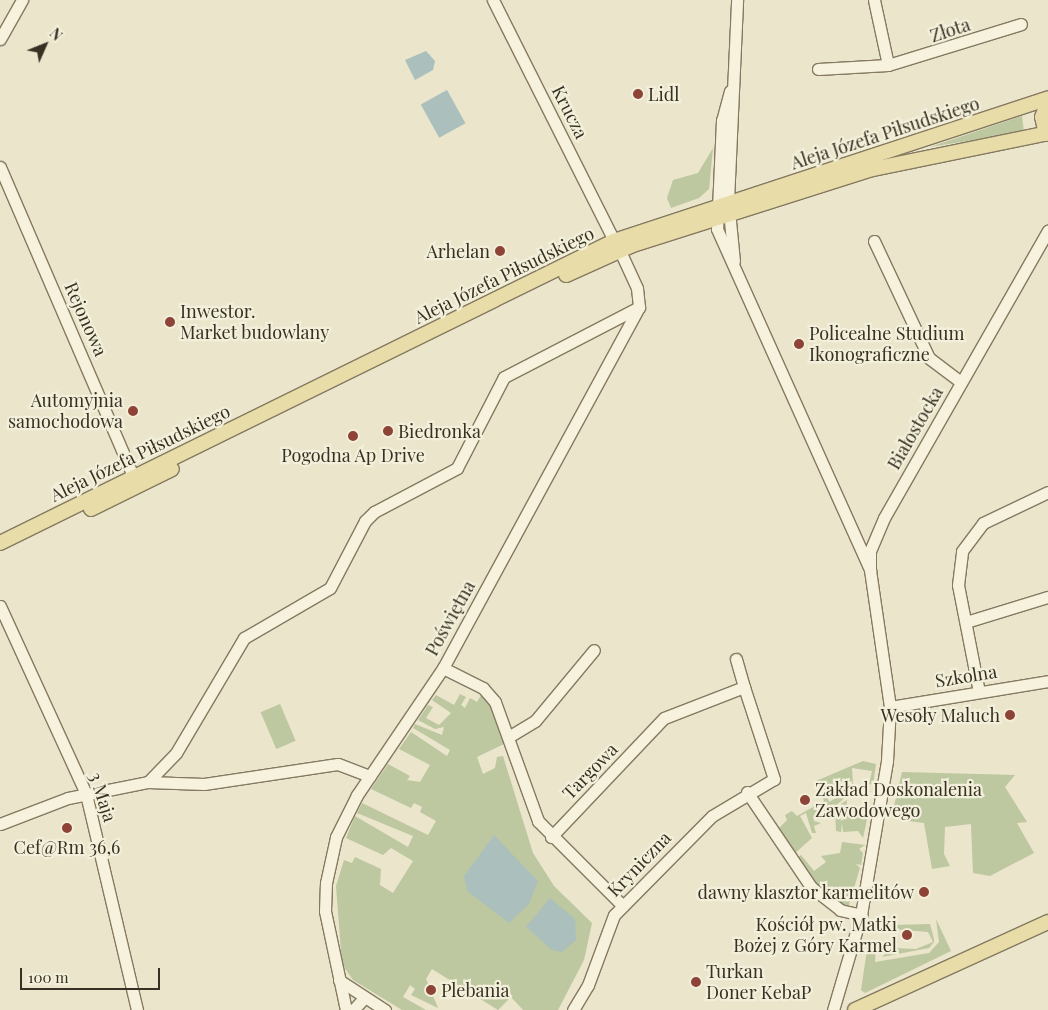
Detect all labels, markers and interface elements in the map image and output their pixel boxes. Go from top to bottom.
street label: Złota [927,13,973,47]
north arrow [20,20,70,70]
text: N [46,24,66,44]
street label: Krucza [548,82,592,142]
place label: Lidl [648,83,679,105]
marker: Lidl [632,88,644,100]
street label: Aleja Józefa Piłsudskiego [788,92,982,174]
street label: Aleja Józefa Piłsudskiego [410,222,598,328]
place label: Arhelan [426,240,490,262]
marker: Arhelan [494,245,506,257]
street label: Rejonowa [60,279,112,359]
place label: Inwestor. Market budowlany [180,301,330,344]
marker: Inwestor. Market budowlany [164,316,176,328]
place label: Policealne Studium Ikonograficzne [809,323,964,366]
marker: Policealne Studium Ikonograficzne [793,338,805,350]
street label: Białostocka [883,383,947,473]
place label: Automyjnia samochodowa [8,390,123,432]
street label: Aleja Józefa Piłsudskiego [46,400,234,506]
marker: Automyjnia samochodowa [127,405,139,417]
place label: Biedronka [398,420,481,442]
marker: Biedronka [382,425,394,437]
marker: Pogodna Ap Drive [347,430,359,442]
place label: Pogodna Ap Drive [281,444,425,466]
street label: Poświętna [421,577,479,659]
street label: Szkolna [934,660,998,692]
place label: Wesoły Maluch [880,704,1000,726]
marker: Wesoły Maluch [1004,709,1016,721]
street label: Targowa [558,738,622,804]
street label: 3 Maja [85,769,121,825]
place label: Zakład Doskonalenia Zawodowego [815,779,982,822]
marker: Zakład Doskonalenia Zawodowego [799,794,811,806]
marker: Cef@Rm 36,6 [61,822,73,834]
street label: Kryniczna [603,827,675,901]
place label: Cef@Rm 36,6 [14,836,120,858]
place label: dawny klasztor karmelitów [696,881,914,903]
marker: dawny klasztor karmelitów [918,886,930,898]
place label: Kościół pw. Matki Bożej z Góry Karmel [733,914,897,956]
marker: Kościół pw. Matki Bożej z Góry Karmel [901,929,913,941]
scale bar [22,958,162,990]
place label: Turkan Doner KebaP [706,961,812,1004]
text: 100 m [28,967,69,987]
marker: Turkan Doner KebaP [690,976,702,988]
place label: Plebania [441,979,510,1001]
marker: Plebania [425,984,437,996]

